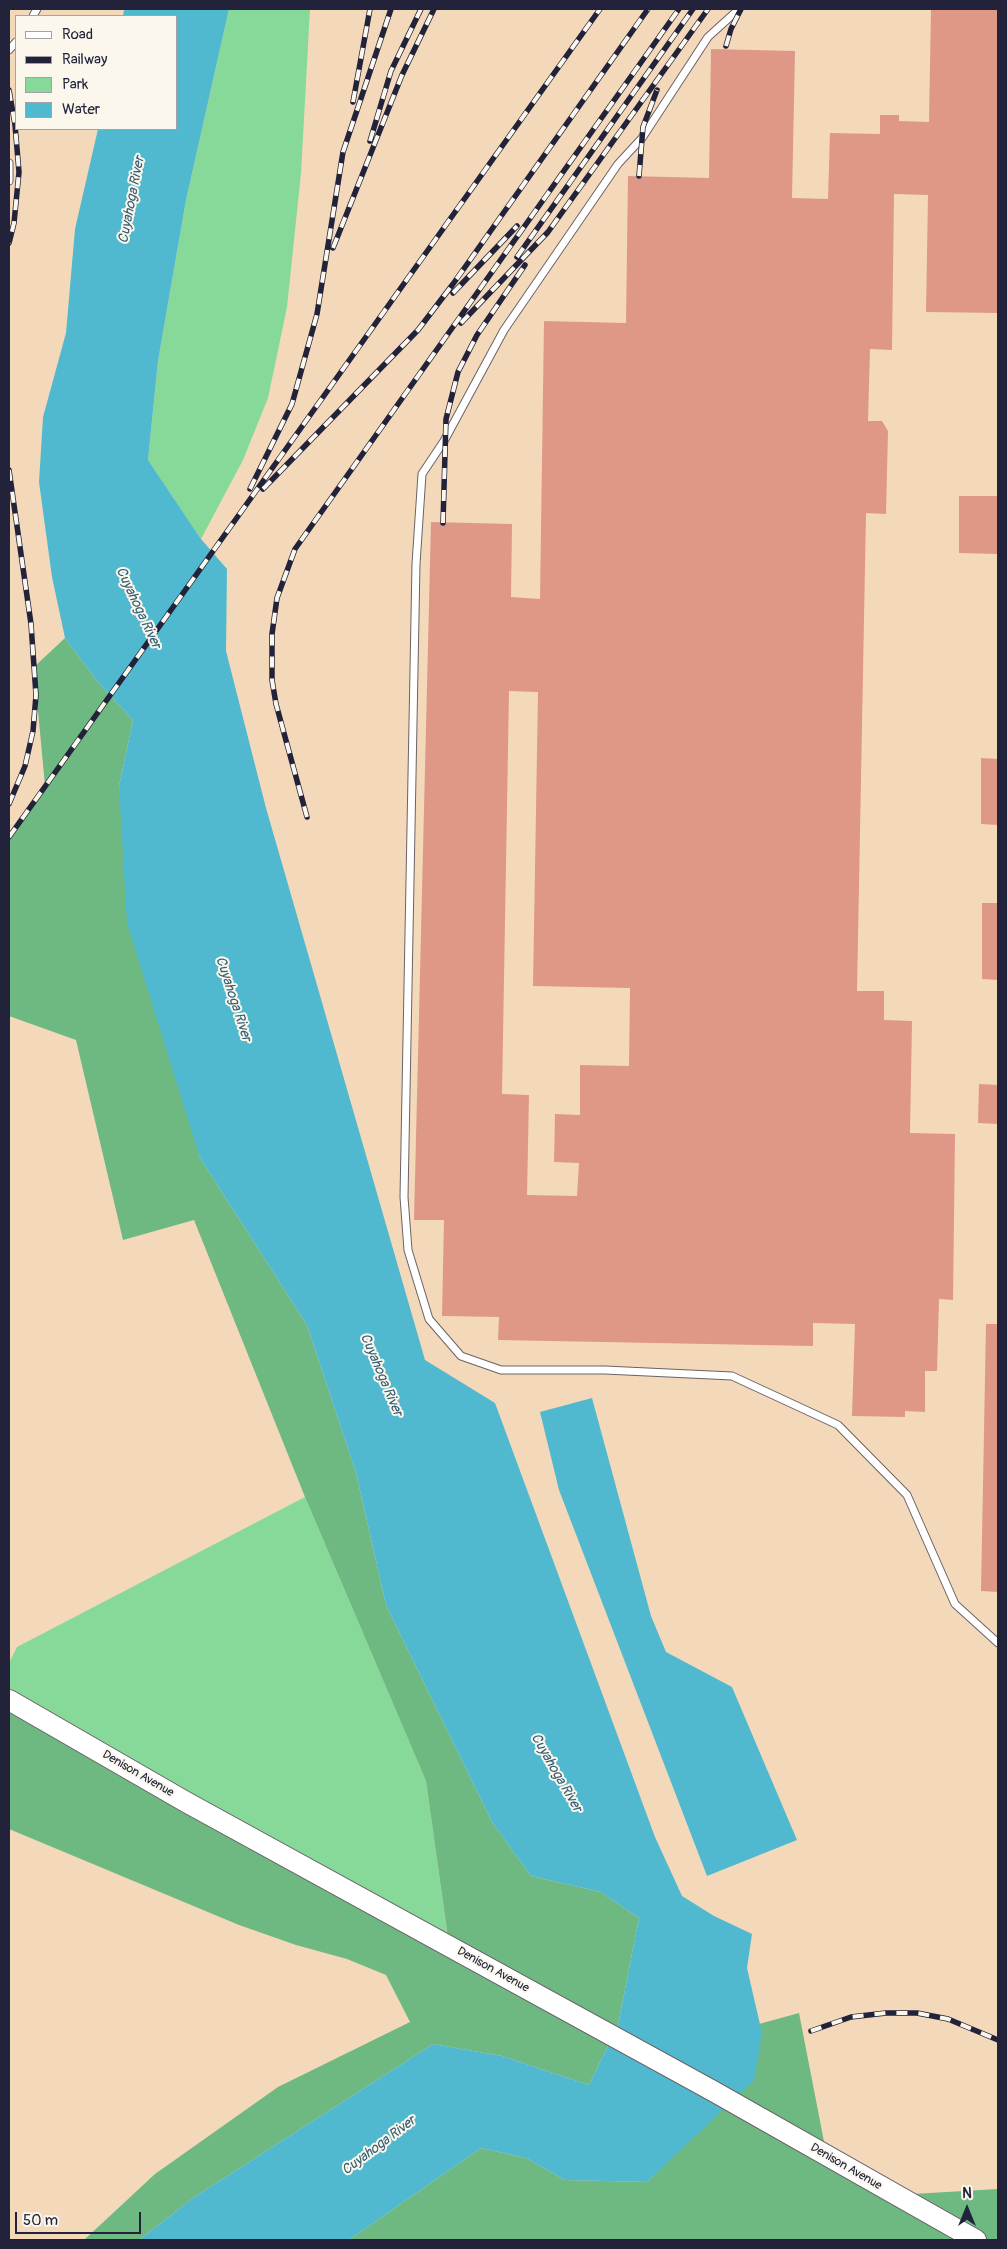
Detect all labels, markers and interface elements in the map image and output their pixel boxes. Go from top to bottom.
legend [15,15,178,130]
text: Road [62,25,93,44]
text: Railway [62,50,107,69]
text: Park [62,75,88,94]
text: Water [62,100,100,119]
water label: Cuyahoga River [115,155,149,245]
water label: Cuyahoga River [112,565,164,651]
water label: Cuyahoga River [211,955,255,1043]
water label: Cuyahoga River [356,1331,406,1419]
water label: Cuyahoga River [527,1731,585,1815]
street label: Denison Avenue [100,1748,176,1800]
street label: Denison Avenue [454,1944,532,1996]
water label: Cuyahoga River [339,2113,419,2179]
street label: Denison Avenue [808,2141,884,2193]
north arrow [942,2184,992,2234]
text: N [962,2185,972,2202]
scale bar [18,2202,144,2234]
text: 50 m [23,2211,58,2230]

